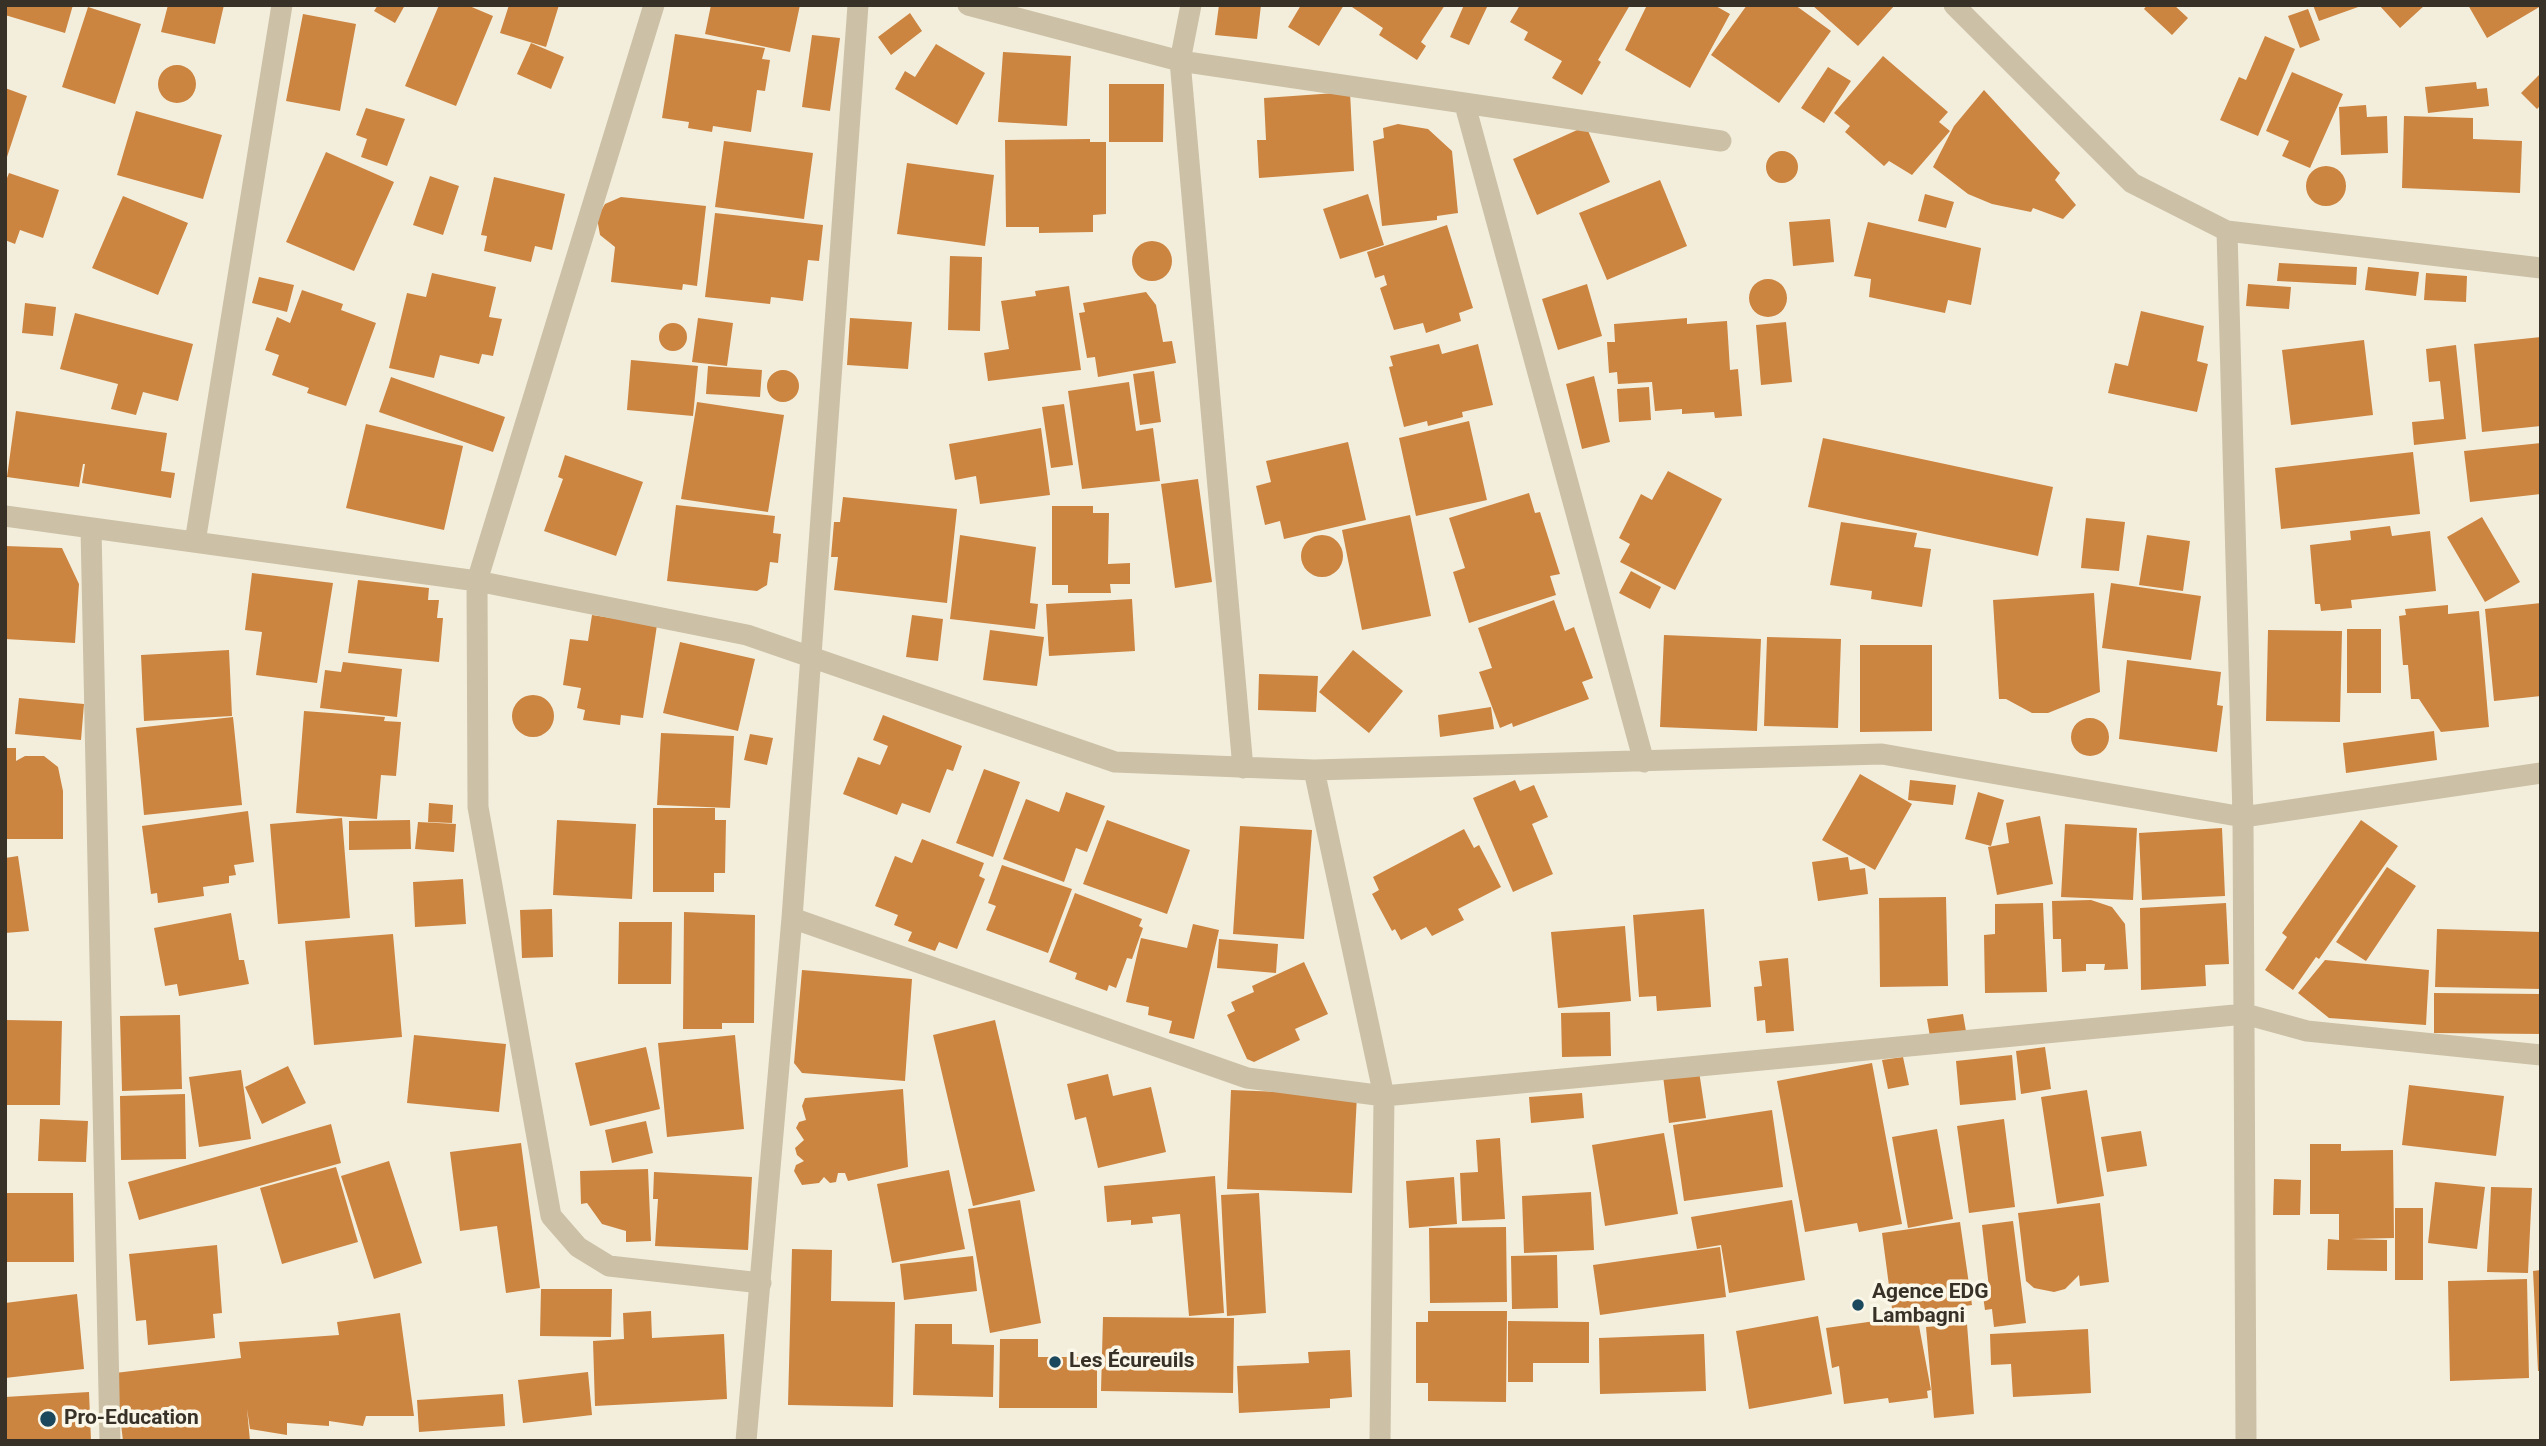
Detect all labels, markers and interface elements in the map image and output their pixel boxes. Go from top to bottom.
place label: Agence EDG Lambagni [1872,1280,1988,1330]
marker: Agence EDG Lambagni [1850,1297,1866,1313]
place label: Les Écureuils [1069,1349,1195,1375]
marker: Les Écureuils [1047,1354,1063,1370]
place label: Pro-Education [64,1406,199,1432]
marker: Pro-Education [38,1409,58,1429]

